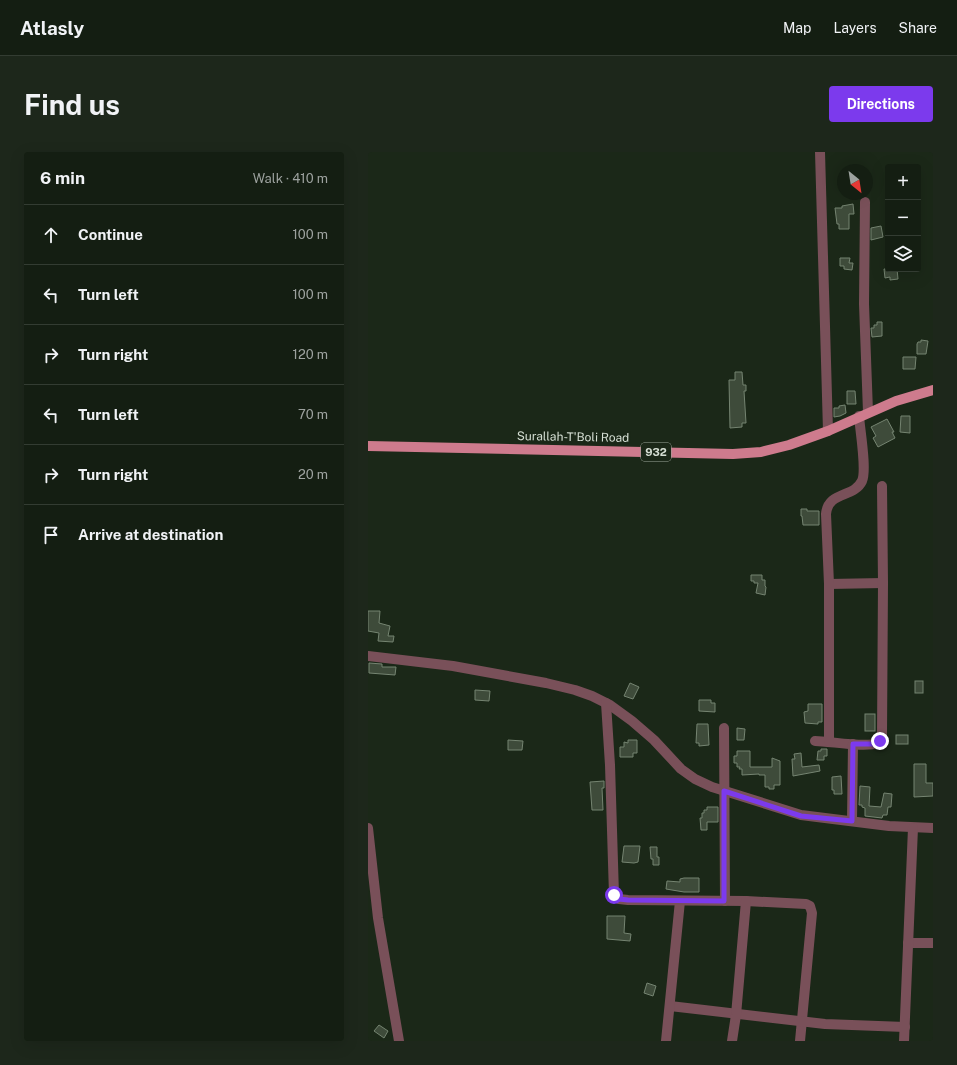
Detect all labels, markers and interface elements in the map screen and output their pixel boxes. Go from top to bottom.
text: Atlasly [20,17,84,39]
text: Map [783,20,811,36]
text: Layers [833,20,877,36]
text: Share [899,20,937,36]
button: Directions [829,86,933,122]
text: Find us [24,88,120,121]
north arrow [837,164,873,200]
map controls [885,164,921,272]
button: + [885,164,921,200]
text: 6 min [40,168,85,188]
text: Walk · 410 m [253,171,328,186]
button: − [885,200,921,236]
icon: ahead [40,224,62,246]
text: Continue [78,226,143,243]
text: 100 m [292,227,328,242]
button: layers [885,236,921,272]
icon: left [40,284,62,306]
text: Turn left [78,286,139,303]
text: 100 m [292,287,328,302]
icon: right [40,344,62,366]
text: Turn right [78,346,148,363]
text: 120 m [293,347,328,362]
icon: left [40,404,62,426]
text: Turn left [78,406,139,423]
text: 70 m [298,407,328,422]
street label: Surallah-T'Boli Road [517,429,629,445]
road number: 932 [641,443,671,461]
icon: right [40,464,62,486]
text: Turn right [78,466,148,483]
text: 20 m [298,467,328,482]
icon: arrive [40,524,62,546]
text: Arrive at destination [78,526,223,543]
route end [871,732,889,750]
route start [605,886,623,904]

